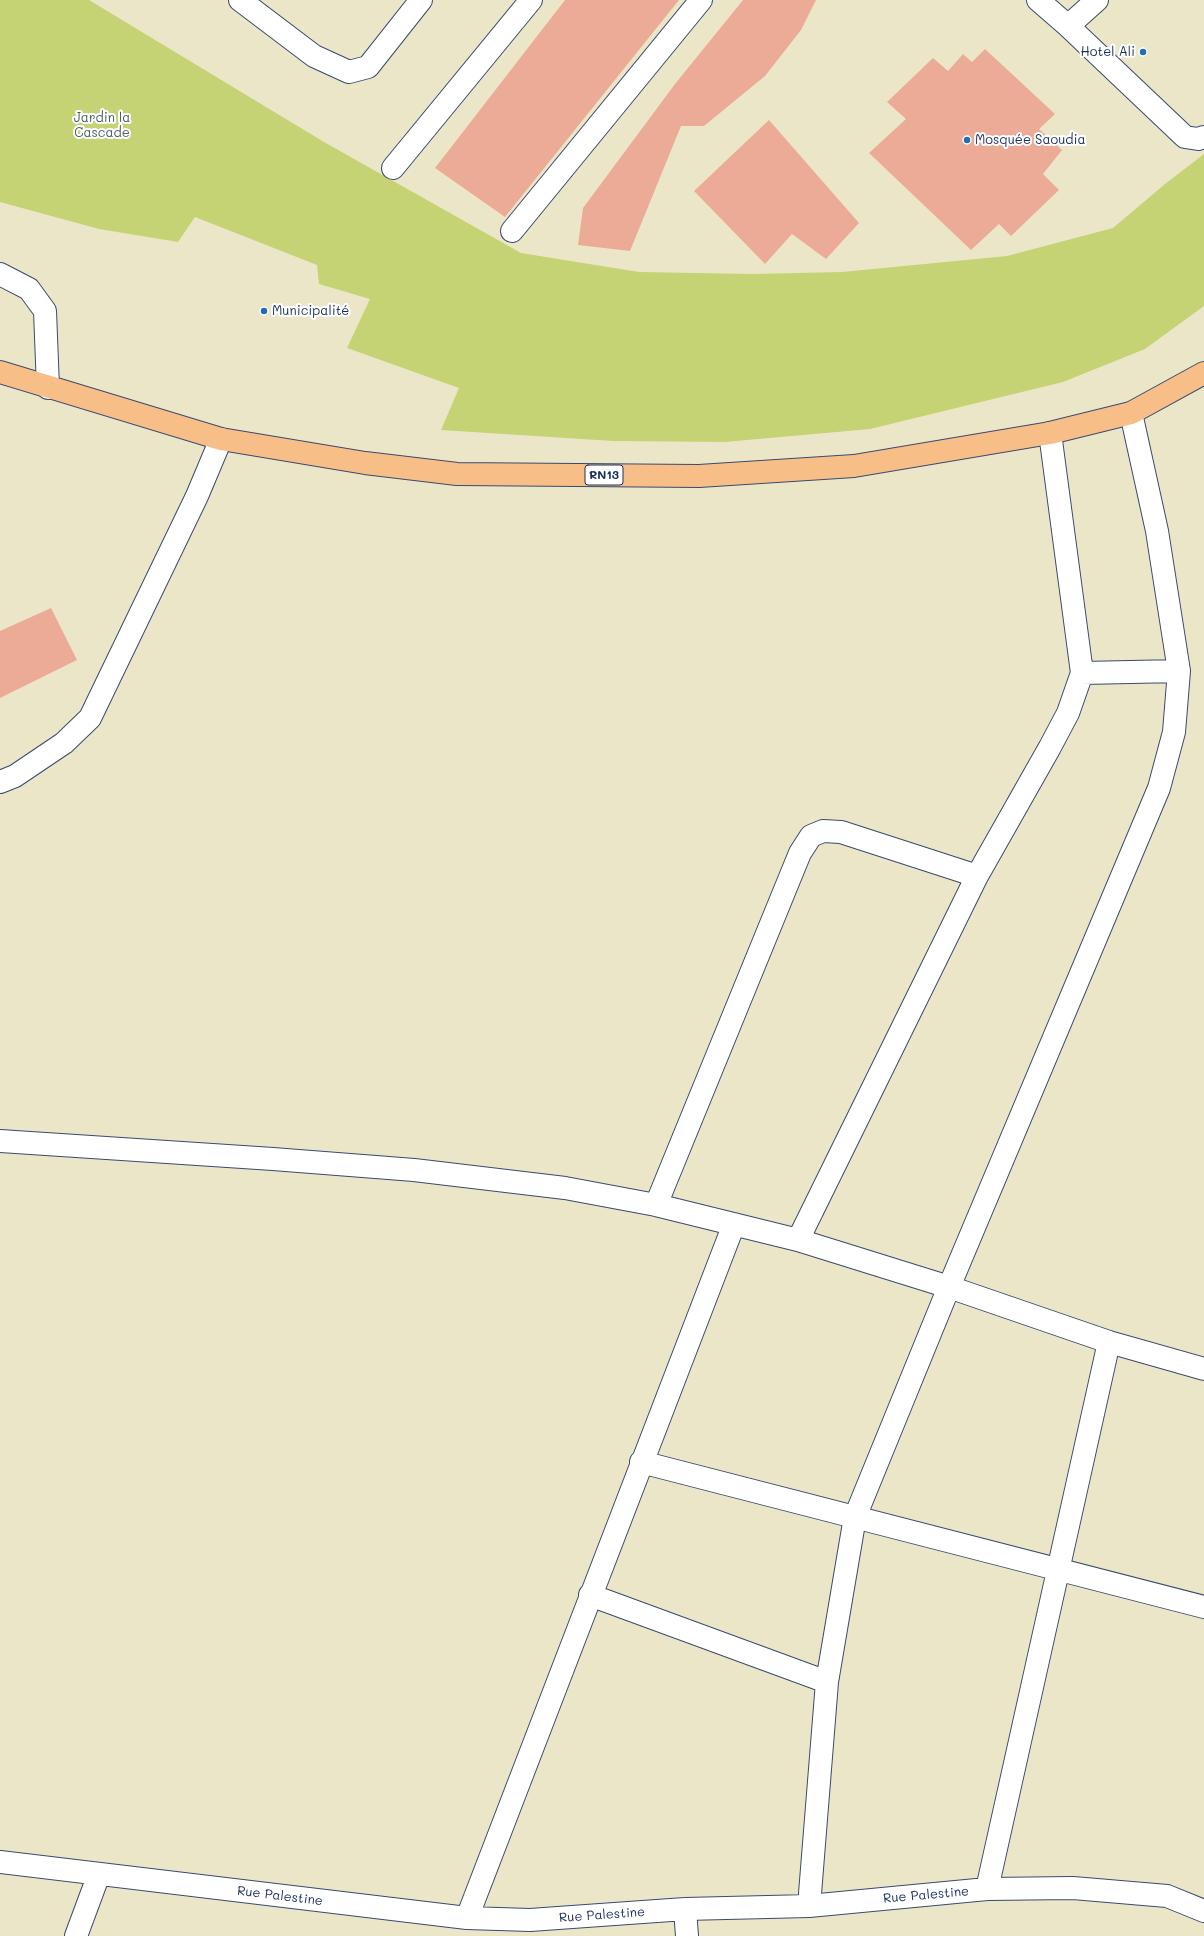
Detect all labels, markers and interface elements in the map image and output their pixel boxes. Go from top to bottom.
place label: Hotel Ali [1081,44,1135,60]
marker: Hotel Ali [1138,47,1148,57]
park label: Jardin la Cascade [74,110,130,141]
place label: Mosquée Saoudia [975,132,1086,148]
marker: Mosquée Saoudia [962,135,972,145]
place label: Municipalité [272,303,349,319]
marker: Municipalité [259,306,269,316]
road number: RN13 [585,465,623,485]
street label: Rue Palestine [236,1883,324,1909]
street label: Rue Palestine [882,1883,970,1907]
street label: Rue Palestine [558,1904,646,1926]

